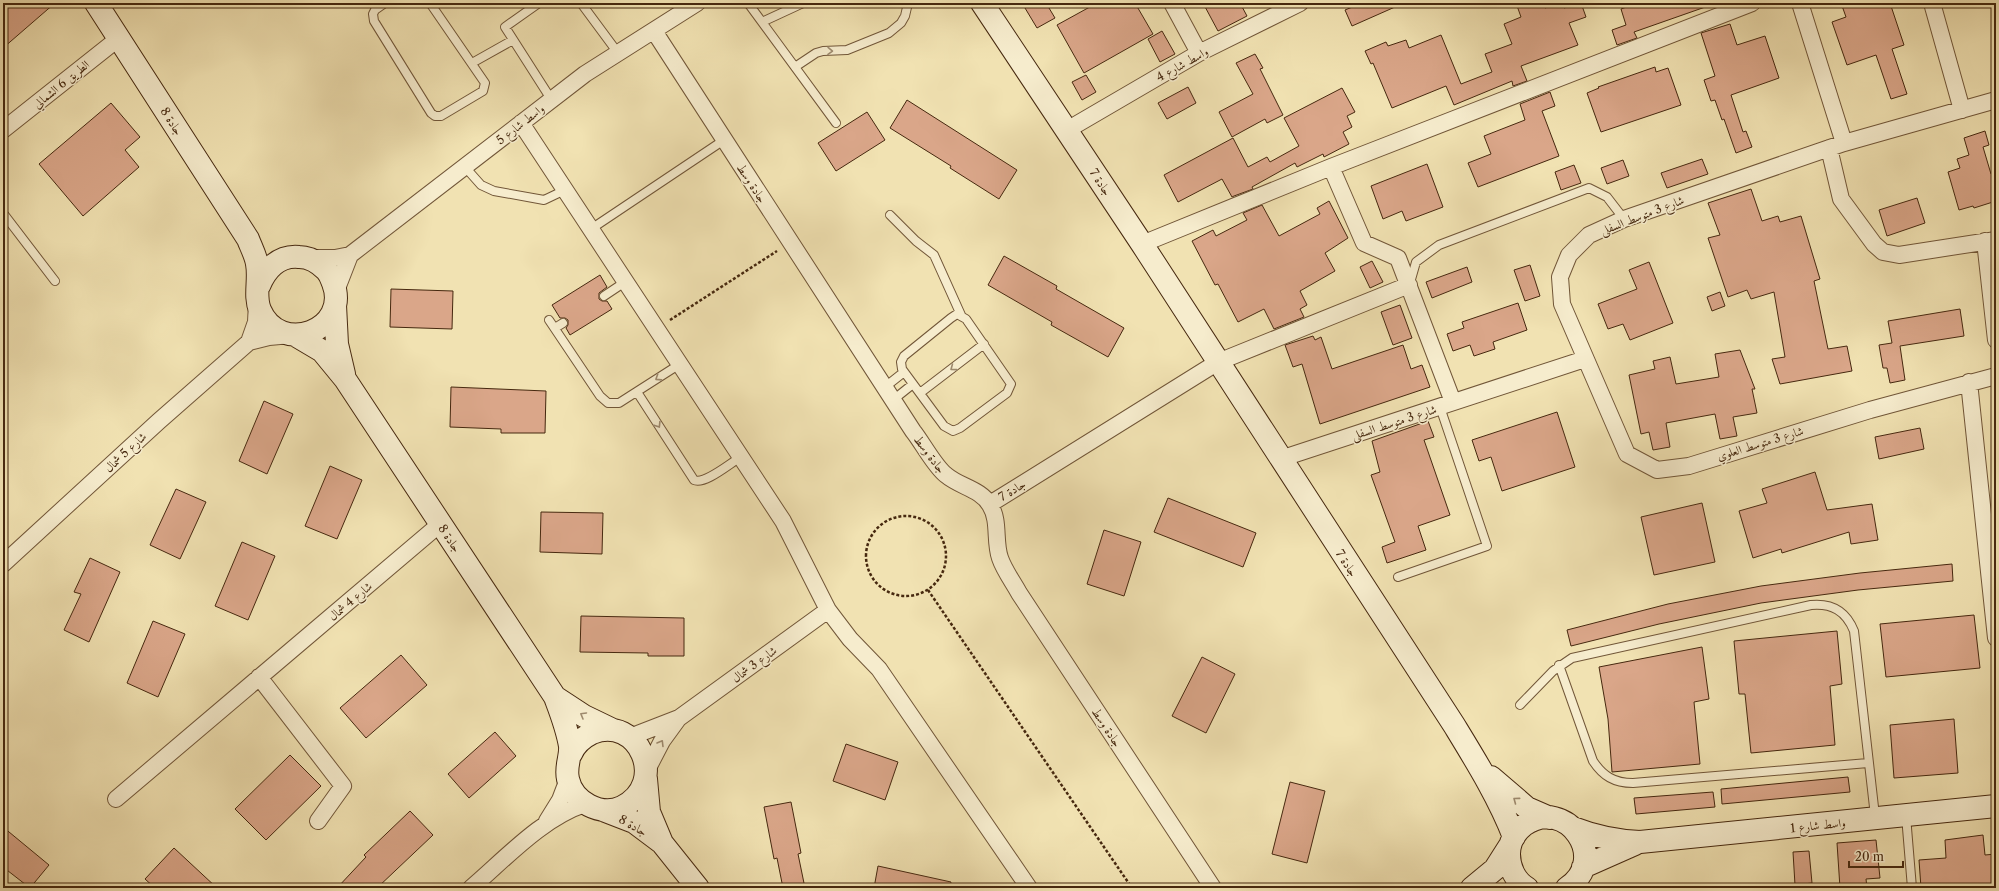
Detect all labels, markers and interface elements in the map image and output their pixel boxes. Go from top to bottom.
street label: واسط شارع 4 [1153,43,1213,88]
one-way arrow [827,47,833,55]
street label: الطريق 6 الشمالي [30,56,94,114]
street label: واسط شارع 5 [493,100,550,151]
street label: جادة 8 [157,104,187,138]
street label: جادة وسط [733,161,770,206]
street label: جادة 7 [1087,166,1115,198]
street label: شارع 3 متوسط السفلى [1598,192,1688,242]
one-way arrow [950,363,957,370]
one-way arrow [655,373,662,381]
street label: شارع 3 متوسط السفلى [1350,401,1440,447]
one-way arrow [653,421,661,428]
street label: شارع 3 متوسط العلوي [1715,423,1806,467]
street label: شارع 5 شمال [101,429,152,478]
street label: جادة وسط [910,432,949,477]
street label: جادة 7 [996,476,1028,504]
street label: جادة 8 [435,521,465,555]
street label: جادة 7 [1333,547,1361,579]
street label: شارع 4 شمال [325,578,378,627]
street label: شارع 3 شمال [728,642,782,689]
street label: جادة وسط [1088,705,1125,750]
one-way arrow [580,713,587,720]
one-way arrow [657,740,664,747]
one-way arrow [1513,797,1520,804]
street label: جادة 8 [616,811,650,839]
street label: واسط شارع 1 [1790,815,1847,839]
scale bar [1849,843,1903,869]
text: 20 m [1855,849,1884,864]

